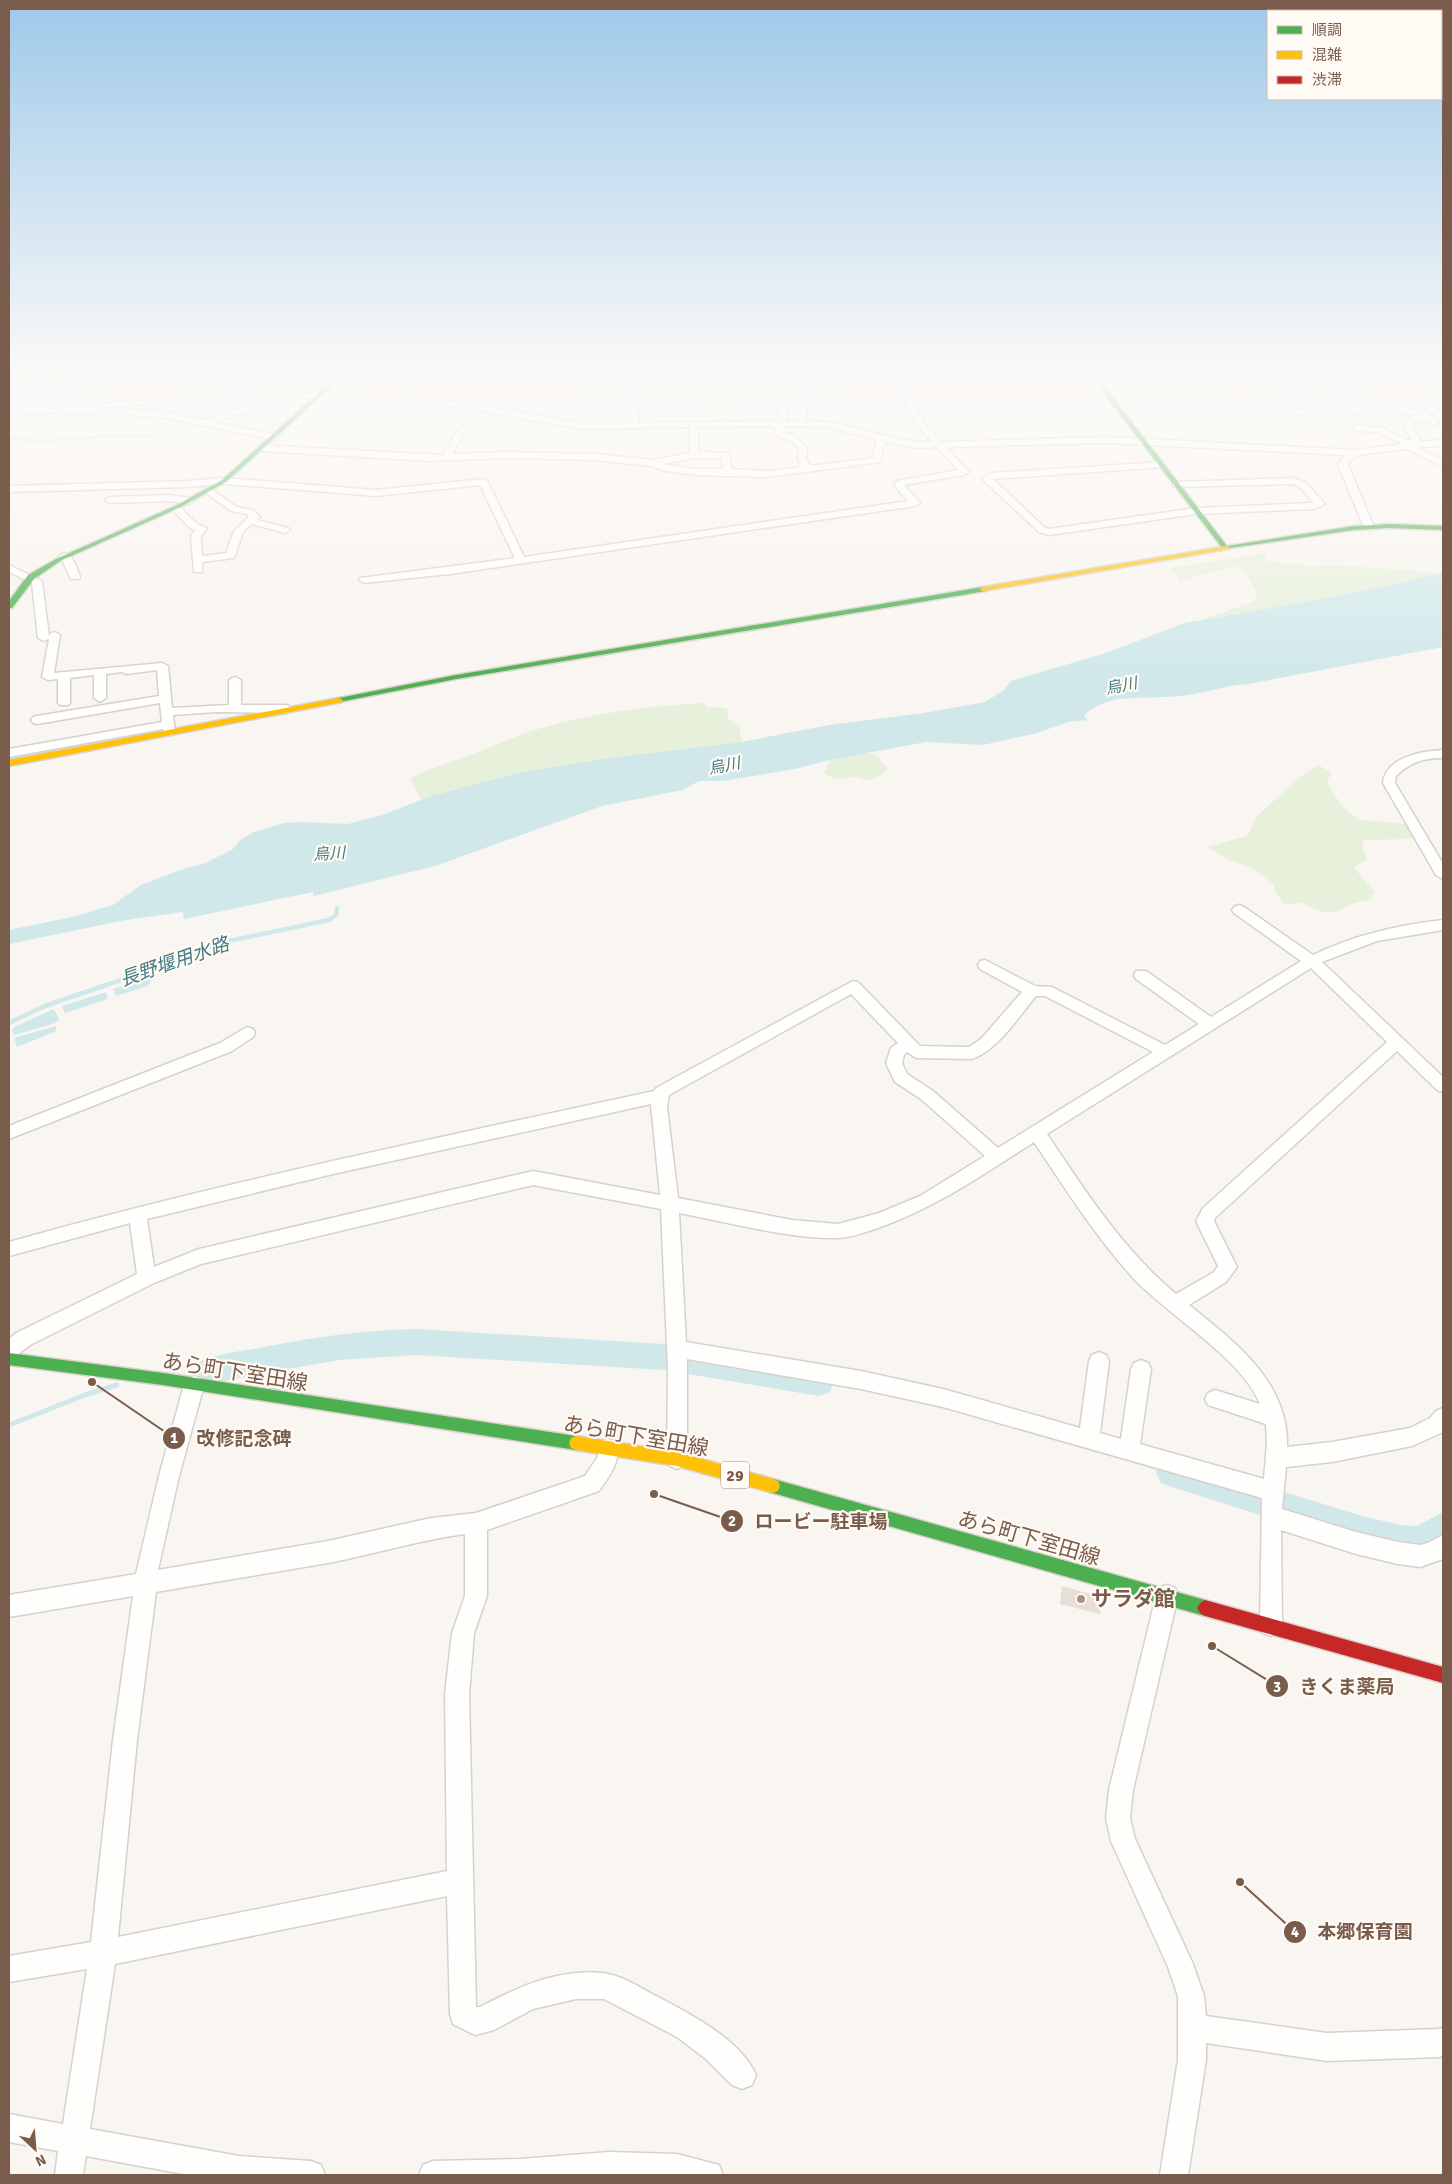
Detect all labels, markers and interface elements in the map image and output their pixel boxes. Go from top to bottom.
legend [1267,10,1442,100]
text: 順調 [1312,21,1342,39]
text: 混雑 [1312,46,1342,64]
text: 渋滞 [1312,71,1342,89]
water label: 烏川 [1104,673,1141,699]
water label: 烏川 [707,753,744,779]
water label: 烏川 [312,843,348,865]
water label: 長野堰用水路 [117,931,234,992]
street label: あら町下室田線 [160,1348,310,1396]
street label: あら町下室田線 [561,1410,711,1462]
callout: 改修記念碑 [162,1421,302,1455]
text: 改修記念碑 [196,1427,292,1451]
text: 1 [170,1429,178,1447]
road number: 29 [721,1462,749,1488]
callout: ロービー駐車場 [720,1504,898,1538]
street label: あら町下室田線 [955,1505,1103,1571]
text: ロービー駐車場 [754,1510,888,1534]
text: 2 [728,1512,736,1530]
place label: サラダ館 [1091,1586,1175,1612]
marker: サラダ館 [1075,1593,1087,1605]
callout: きくま薬局 [1265,1669,1405,1703]
text: きくま薬局 [1299,1675,1395,1699]
text: 3 [1273,1678,1281,1696]
callout: 本郷保育園 [1282,1915,1422,1949]
text: 本郷保育園 [1317,1920,1413,1944]
text: 4 [1291,1923,1299,1941]
north arrow [10,2124,60,2174]
text: N [32,2150,49,2170]

